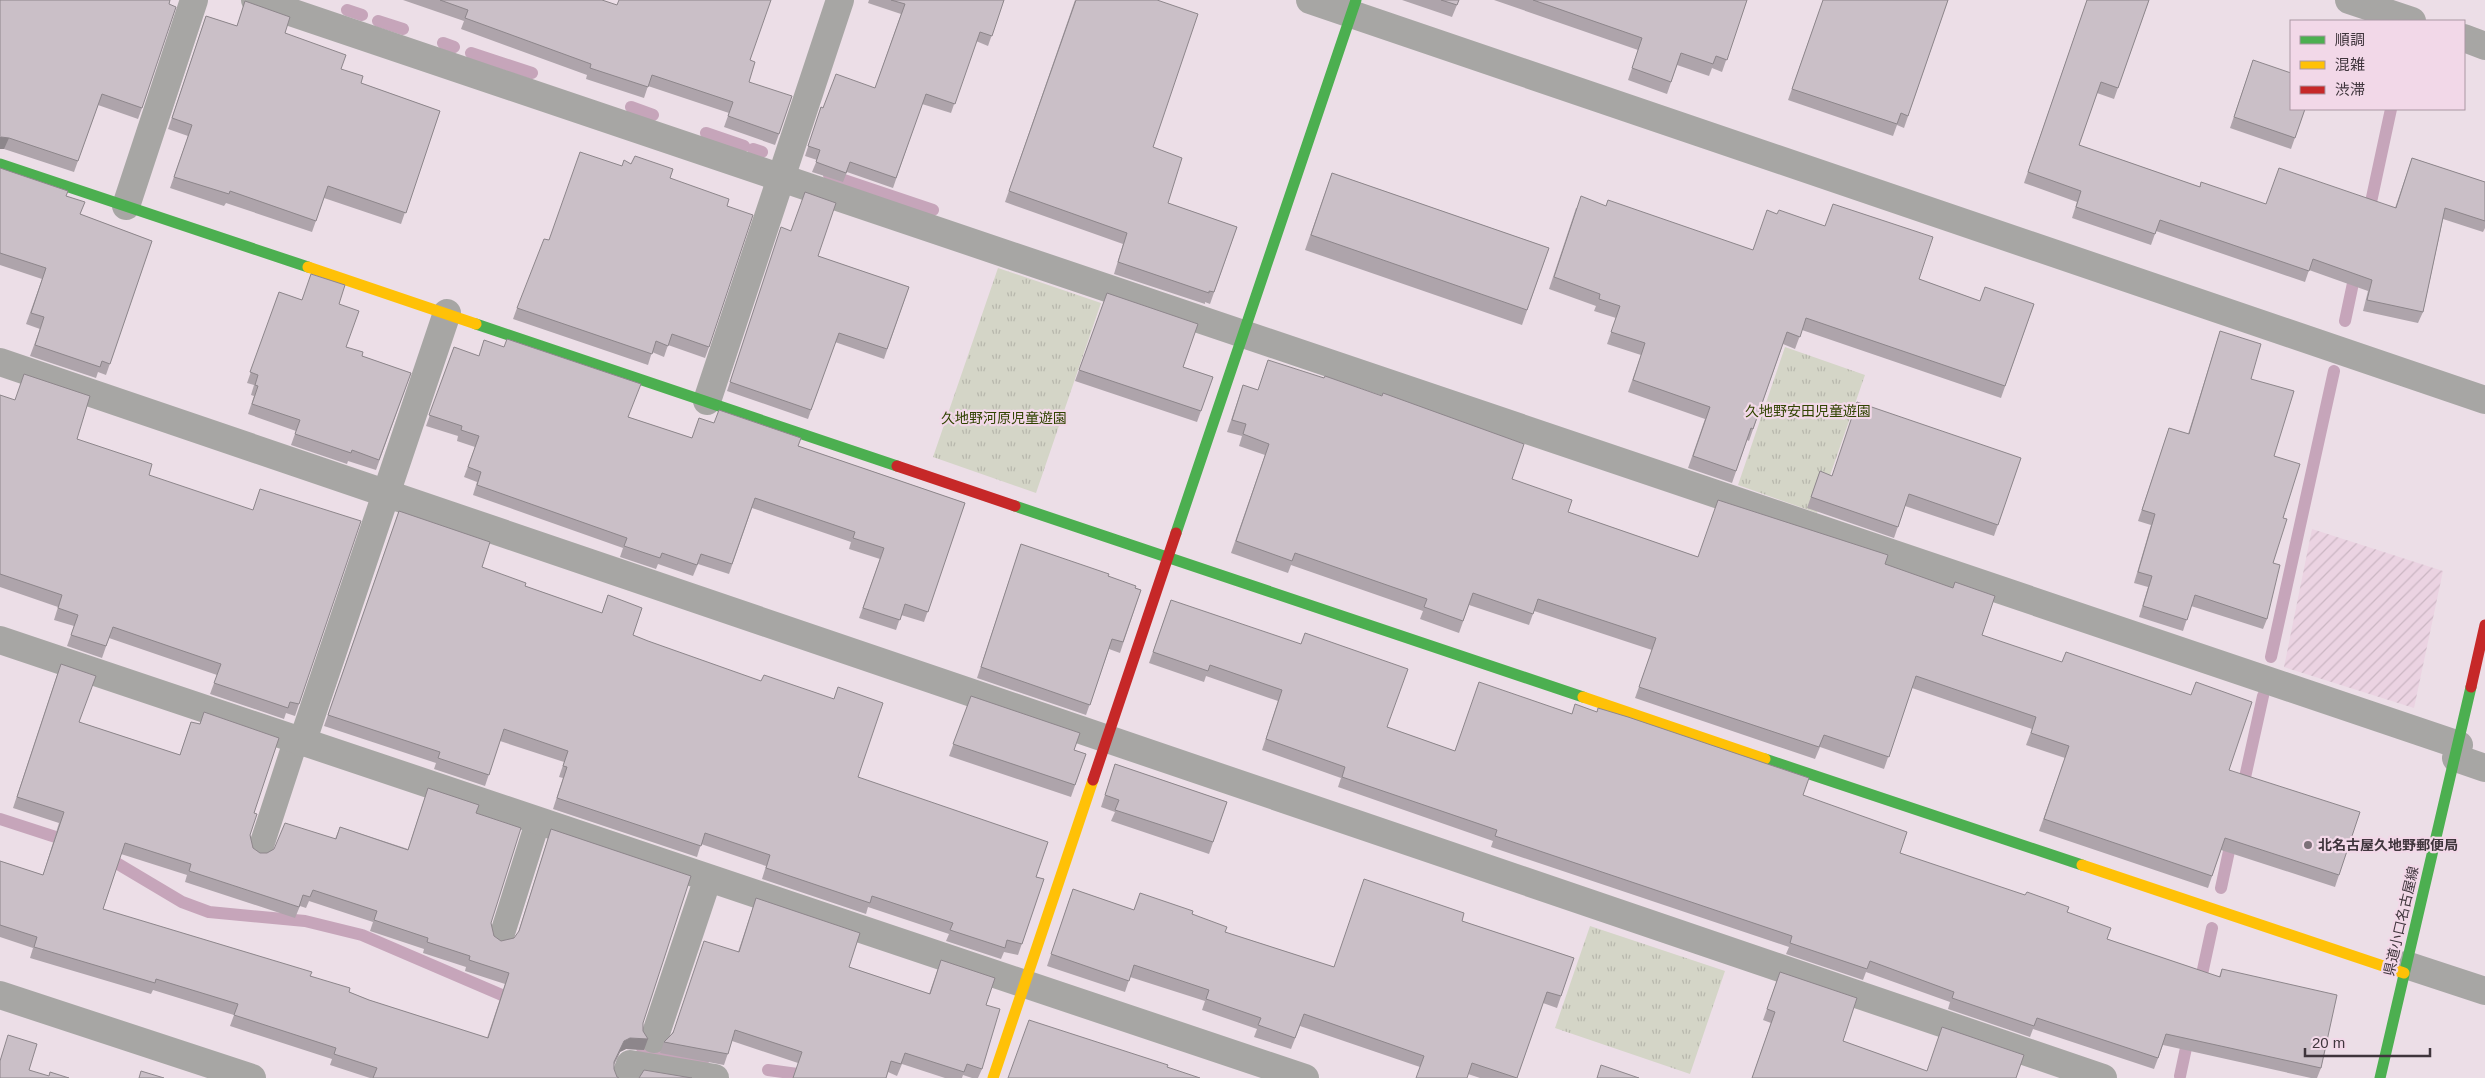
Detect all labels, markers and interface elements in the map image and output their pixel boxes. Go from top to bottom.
legend [2290,20,2465,110]
text: 順調 [2335,31,2365,48]
text: 混雑 [2335,56,2365,73]
text: 渋滞 [2335,81,2365,98]
park label: 久地野安田児童遊園 [1745,403,1871,419]
park label: 久地野河原児童遊園 [941,410,1067,426]
place label: 北名古屋久地野郵便局 [2318,837,2458,853]
marker: 北名古屋久地野郵便局 [2302,839,2314,851]
street label: 県道小口名古屋線 [2381,865,2421,977]
scale bar [2305,1026,2430,1058]
text: 20 m [2312,1034,2345,1051]

